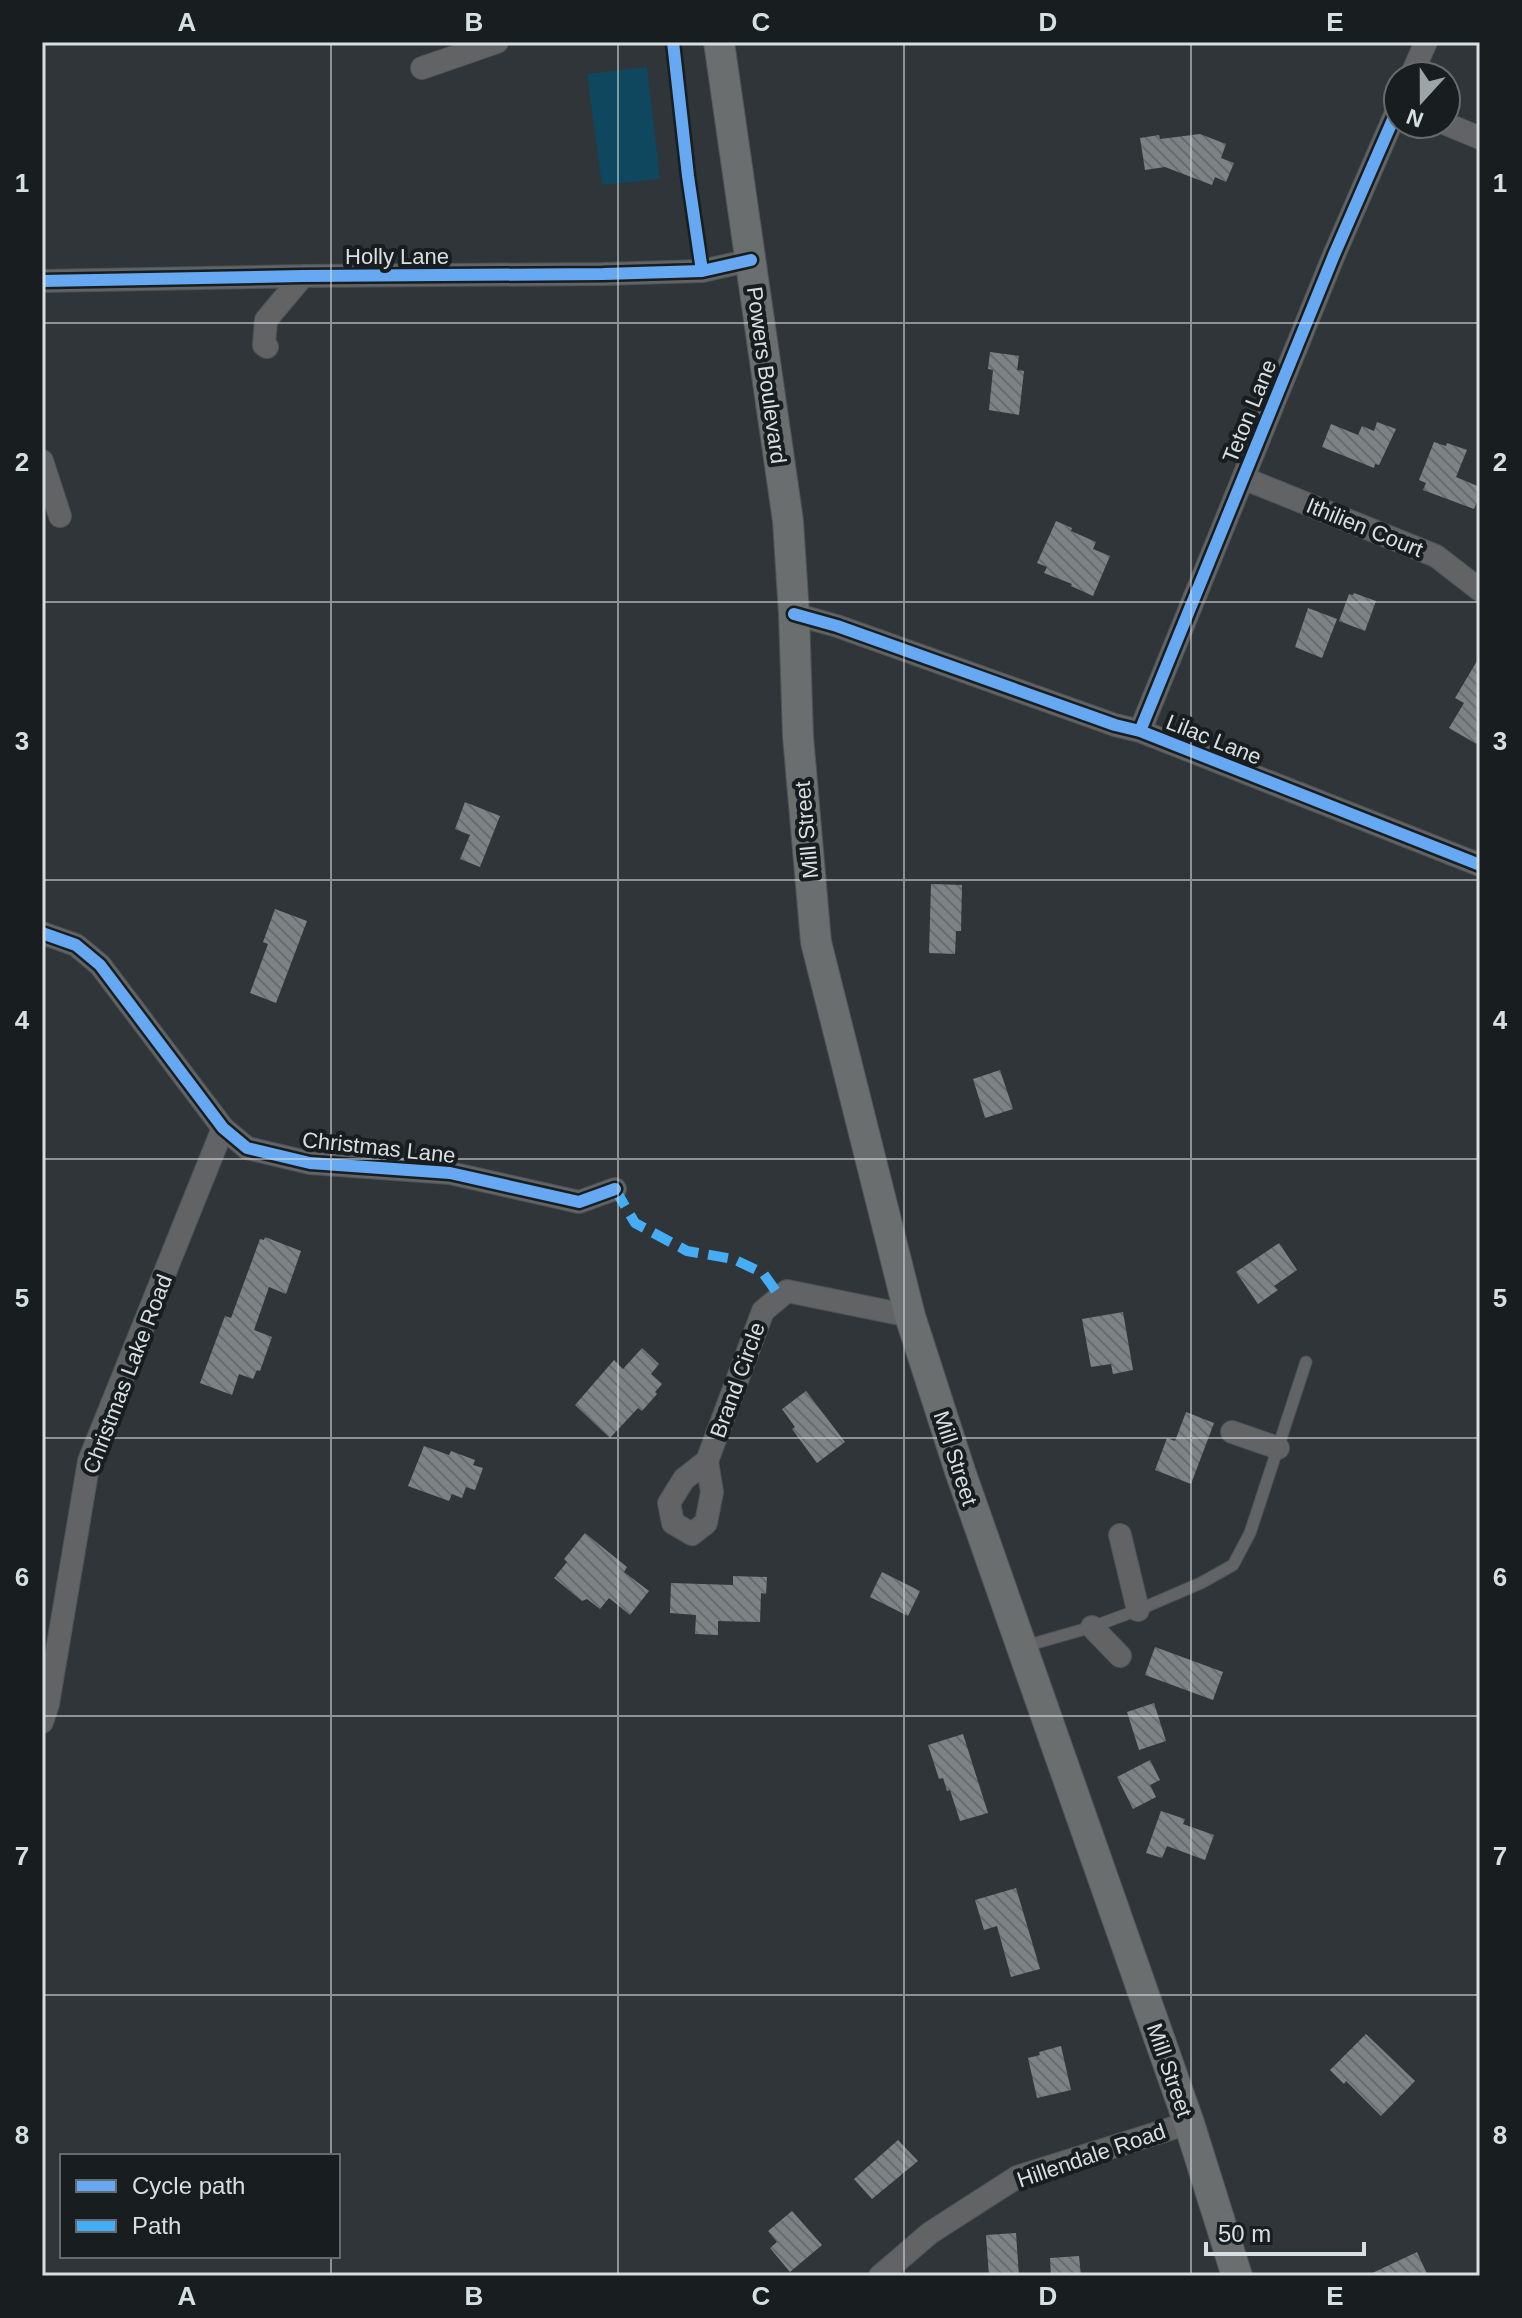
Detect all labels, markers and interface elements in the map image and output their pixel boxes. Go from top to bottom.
text: A [178,7,197,37]
text: B [465,7,483,37]
text: C [752,7,771,37]
text: D [1039,7,1057,37]
text: E [1326,7,1344,37]
north arrow [1382,60,1462,140]
text: N [1403,104,1427,133]
text: 1 [15,168,29,198]
text: 1 [1493,168,1507,198]
street label: Holly Lane [345,244,449,269]
street label: Powers Boulevard [742,285,791,465]
street label: Teton Lane [1217,356,1281,466]
text: 2 [15,447,29,477]
text: 2 [1493,447,1507,477]
street label: Ithilien Court [1303,493,1427,562]
street label: Lilac Lane [1163,709,1265,770]
text: 3 [15,726,29,756]
text: 3 [1493,726,1507,756]
street label: Mill Street [790,780,823,880]
text: 4 [15,1005,30,1035]
text: 4 [1493,1005,1508,1035]
street label: Christmas Lane [301,1127,457,1168]
street label: Christmas Lake Road [78,1271,177,1477]
text: 5 [15,1283,29,1313]
text: 5 [1493,1283,1507,1313]
street label: Brand Circle [705,1319,770,1441]
street label: Mill Street [929,1408,983,1509]
text: 6 [15,1562,29,1592]
text: 6 [1493,1562,1507,1592]
text: 7 [15,1841,29,1871]
text: 7 [1493,1841,1507,1871]
street label: Mill Street [1142,2020,1197,2120]
street label: Hillendale Road [1014,2118,1169,2193]
text: 8 [15,2120,29,2150]
text: 8 [1493,2120,1507,2150]
legend [60,2154,340,2258]
text: Cycle path [132,2172,245,2199]
scale bar [1206,2206,1364,2256]
text: Path [132,2212,181,2239]
text: 50 m [1218,2220,1271,2247]
text: A [178,2281,197,2311]
text: B [465,2281,483,2311]
text: C [752,2281,771,2311]
text: D [1039,2281,1057,2311]
text: E [1326,2281,1344,2311]

